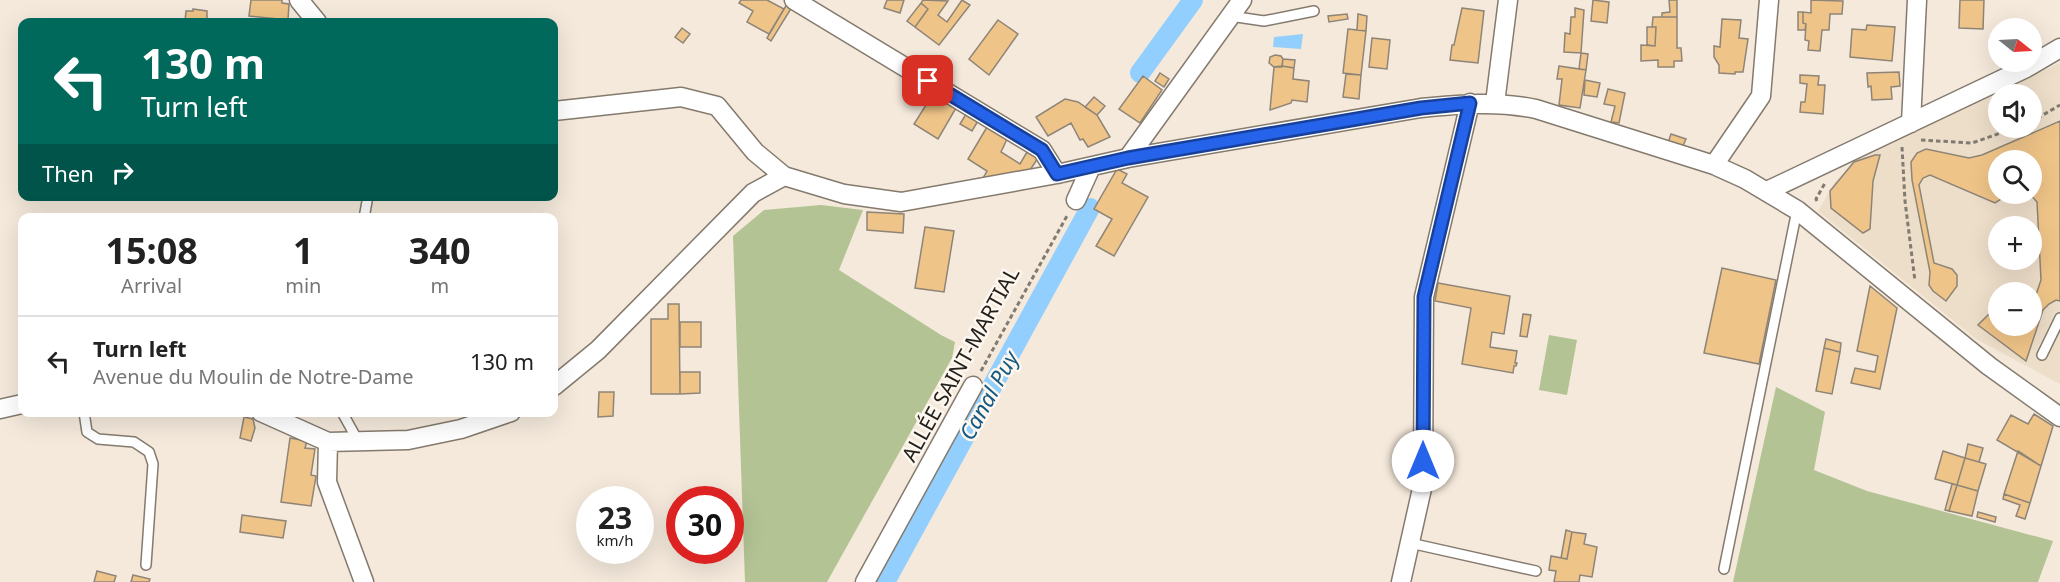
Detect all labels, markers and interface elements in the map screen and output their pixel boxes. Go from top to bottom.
north arrow [1988,18,2042,72]
map controls [1988,18,2042,336]
text: 130 m [141,34,265,91]
icon: left [42,42,120,120]
pin [902,55,953,106]
icon: arrive [911,64,944,97]
button: sound [1988,84,2042,138]
text: Turn left [141,88,247,125]
button: search [1988,150,2042,204]
icon: right [106,156,139,189]
text: Then [42,158,94,188]
button: + [1988,216,2042,270]
text: 15:08 [105,226,198,275]
text: 1 [293,226,314,275]
text: 340 [409,226,471,275]
street label: ALLÉE SAINT-MARTIAL [895,262,1025,466]
text: Arrival [121,272,182,299]
text: min [285,272,321,299]
text: m [430,272,449,299]
button: − [1988,282,2042,336]
text: Turn left [93,333,187,363]
water label: Canal Puy [951,344,1026,445]
icon: left [42,345,75,378]
text: 130 m [470,346,534,376]
text: Avenue du Moulin de Notre-Dame [93,363,413,390]
position arrow [1391,429,1455,493]
speed limit sign: 30 [666,486,744,564]
text: 23 [598,497,632,538]
text: km/h [597,530,633,550]

